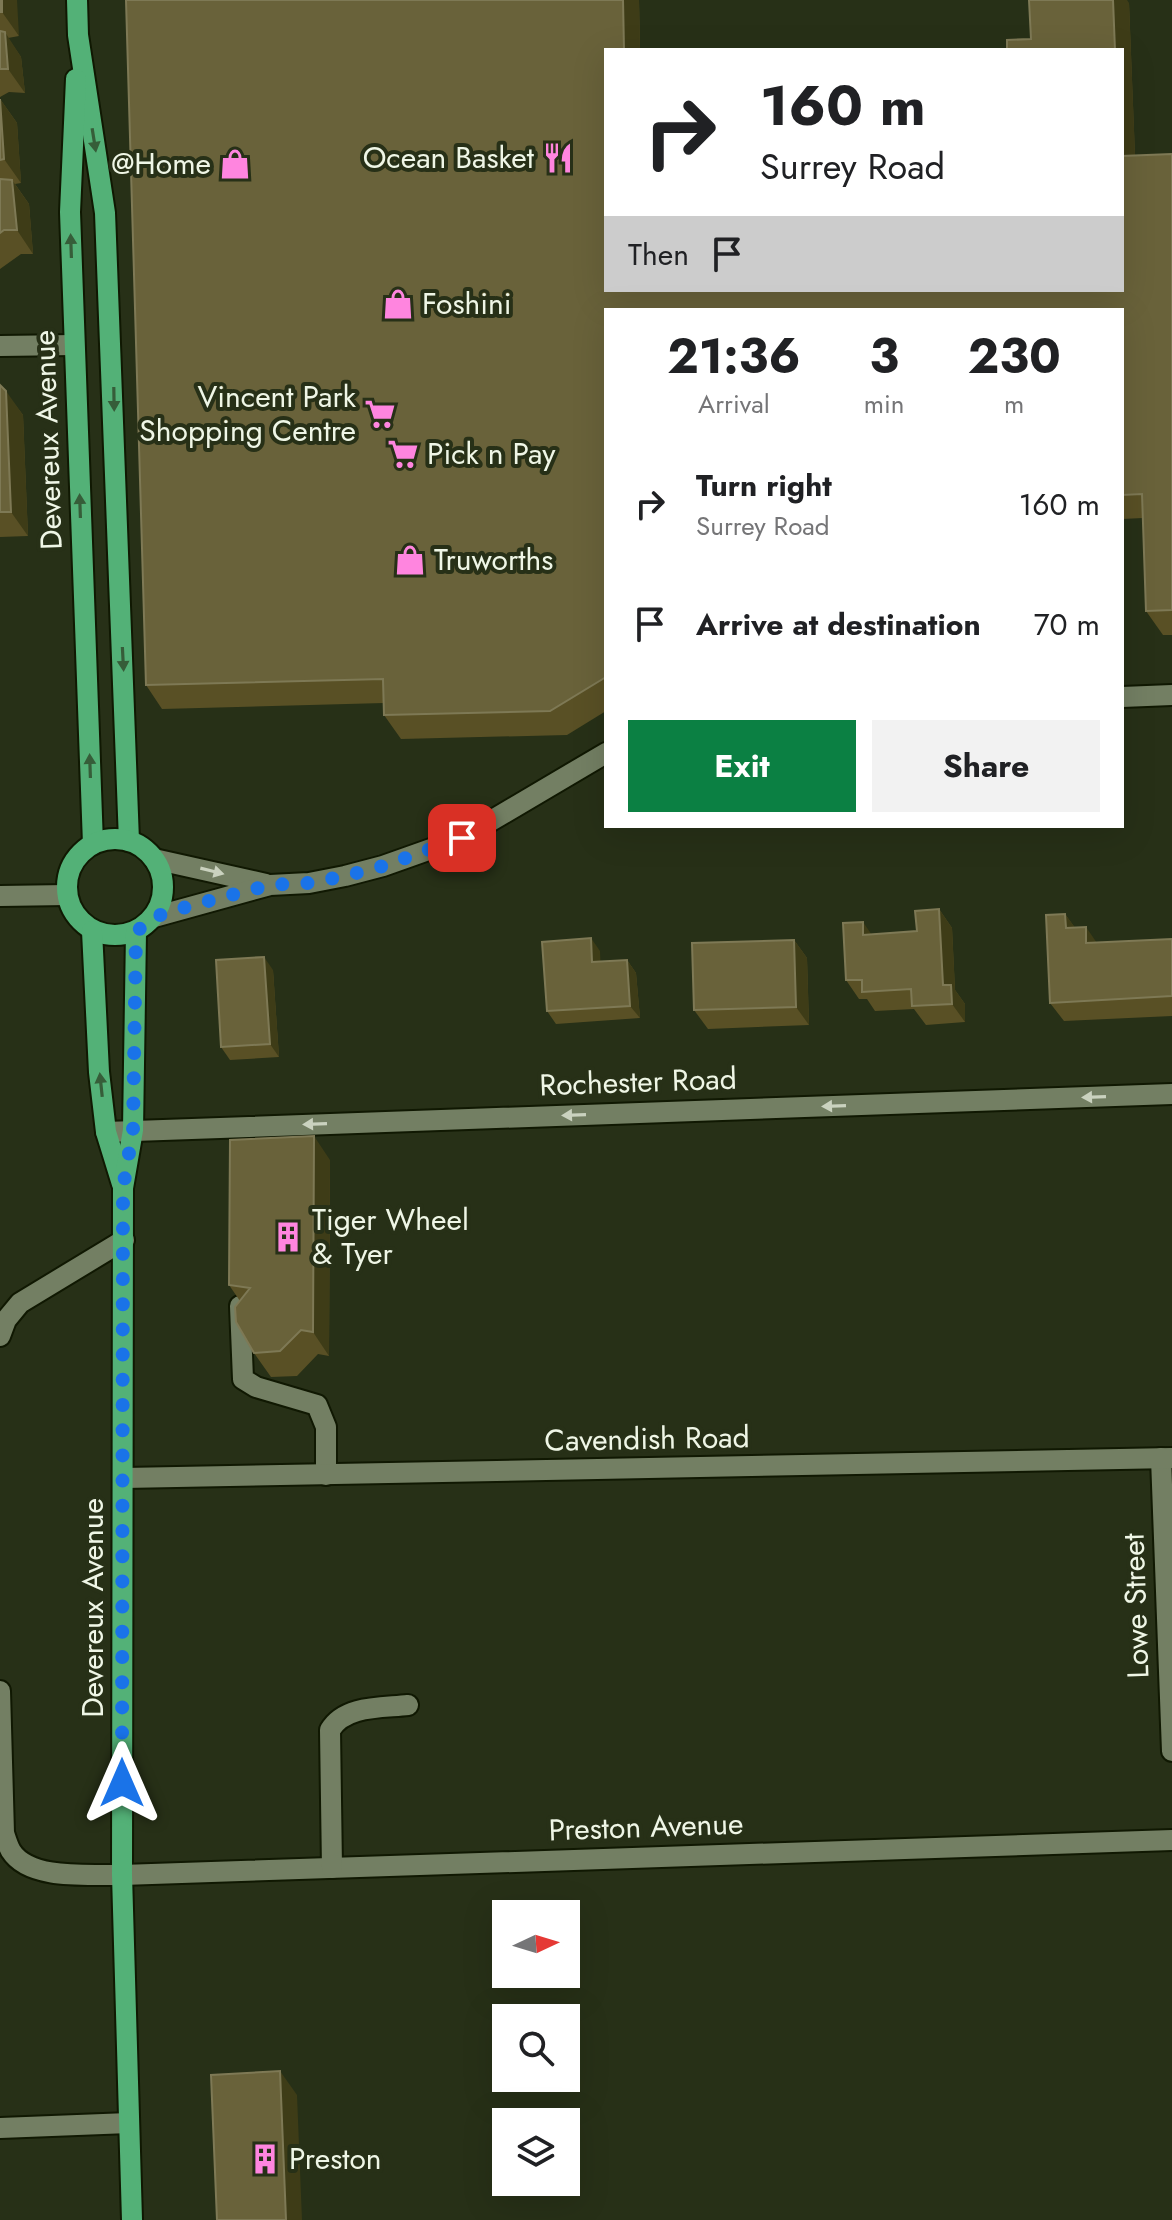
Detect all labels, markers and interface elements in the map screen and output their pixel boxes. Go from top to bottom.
text: 160 m [760,65,926,146]
icon: right [628,80,732,184]
one-way arrow [89,128,101,153]
place label: Ocean Basket [363,136,535,179]
text: Surrey Road [760,140,945,192]
restaurant icon: Ocean Basket [541,141,575,175]
place label: @Home [111,142,211,185]
shop icon: @Home [218,147,252,181]
icon: arrive [705,232,749,276]
one-way arrow [64,233,77,258]
text: Then [628,233,689,276]
place label: Foshini [422,282,512,325]
shop icon: Foshini [381,287,415,321]
text: 21:36 [667,322,801,391]
text: 3 [869,322,899,391]
text: 230 [968,322,1061,391]
street label: Devereux Avenue [22,329,73,551]
place label: Vincent Park Shopping Centre [139,375,357,452]
text: Arrival [698,385,770,423]
text: min [864,385,904,423]
text: m [1004,385,1024,423]
one-way arrow [107,387,120,412]
supermarket icon: Vincent Park Shopping Centre [363,397,397,431]
place label: Pick n Pay [427,432,556,475]
supermarket icon: Pick n Pay [386,437,420,471]
text: Turn right [696,464,832,507]
icon: right [628,482,672,526]
text: 160 m [1019,483,1100,526]
one-way arrow [74,493,87,518]
text: Surrey Road [696,507,830,545]
place label: Truworths [434,538,553,581]
shop icon: Truworths [393,543,427,577]
icon: arrive [628,602,672,646]
text: Arrive at destination [696,603,981,646]
text: 70 m [1034,603,1100,646]
one-way arrow [117,647,130,672]
button: Exit [628,720,856,812]
button: Share [872,720,1100,812]
one-way arrow [83,753,96,778]
pin [428,804,496,872]
icon: arrive [440,816,484,860]
one-way arrow [200,865,225,878]
street label: Rochester Road [539,1057,737,1106]
one-way arrow [94,1072,107,1097]
one-way arrow [1081,1090,1106,1103]
one-way arrow [821,1099,846,1112]
one-way arrow [561,1108,586,1121]
one-way arrow [302,1117,327,1130]
place label: Tiger Wheel & Tyer [312,1198,469,1275]
building icon: Tiger Wheel & Tyer [271,1220,305,1254]
street label: Cavendish Road [544,1415,750,1462]
street label: Devereux Avenue [71,1498,114,1718]
street label: Lowe Street [1111,1532,1160,1679]
position arrow [80,1741,164,1825]
street label: Preston Avenue [548,1802,744,1851]
north arrow [492,1900,580,1988]
map controls [492,1900,580,2196]
button: search [492,2004,580,2092]
button: layers [492,2108,580,2196]
place label: Preston [289,2137,382,2180]
building icon: Preston [248,2142,282,2176]

